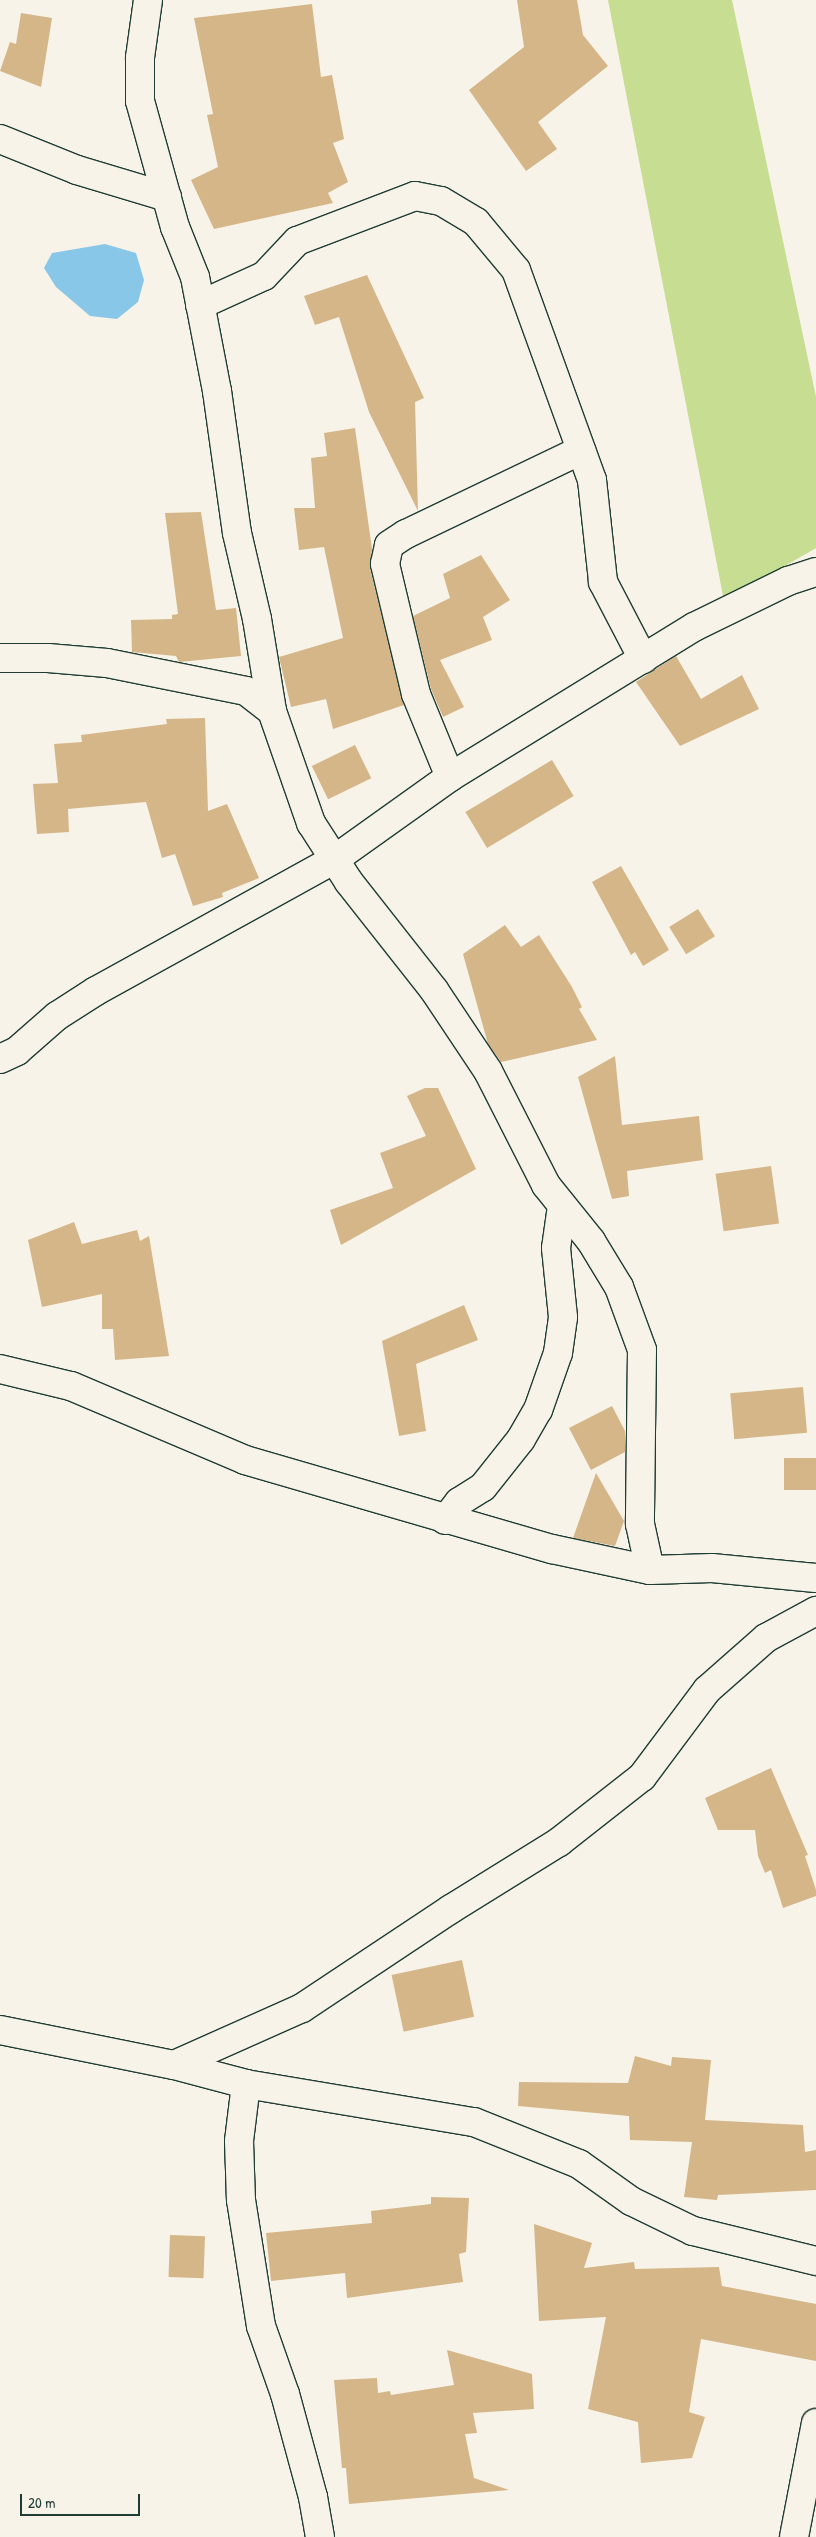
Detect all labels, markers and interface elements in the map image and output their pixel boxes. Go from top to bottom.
scale bar [22,2484,142,2516]
text: 20 m [28,2492,55,2513]

